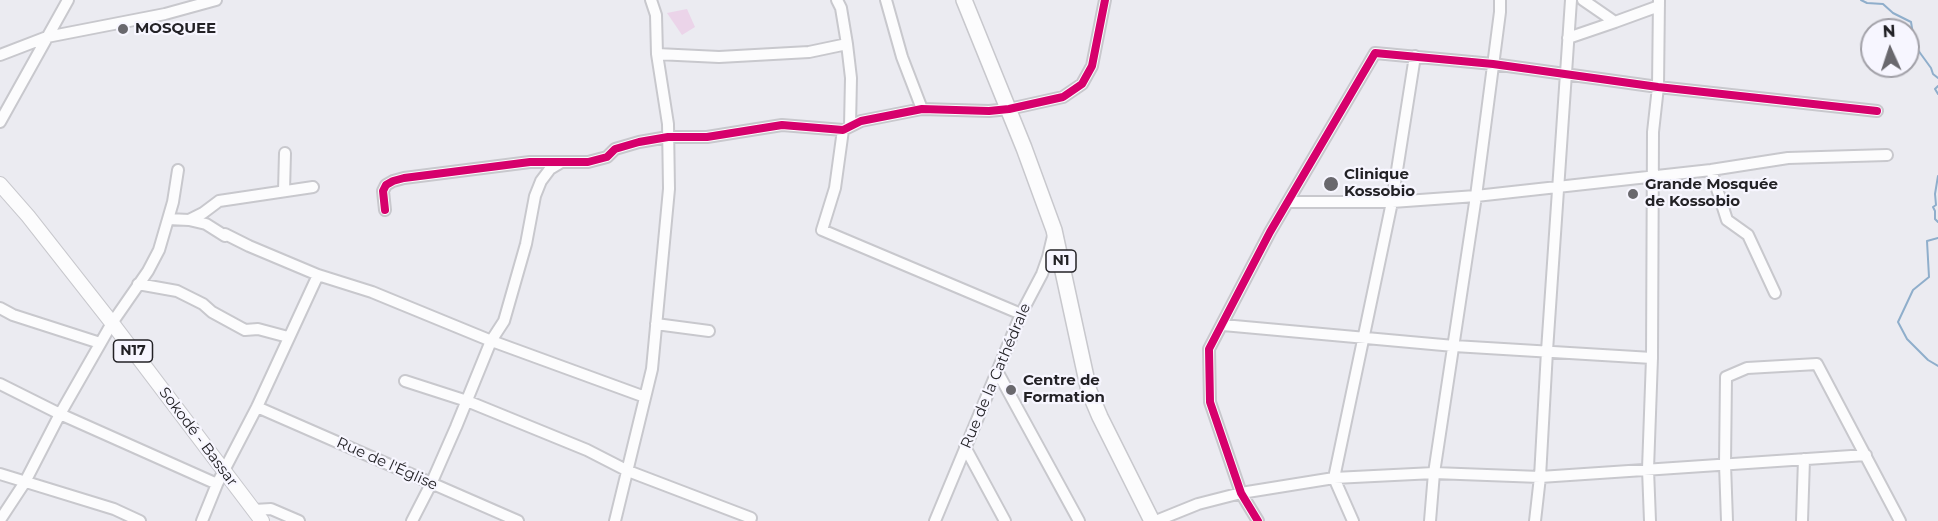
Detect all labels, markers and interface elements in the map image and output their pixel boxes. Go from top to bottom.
north arrow [1860,18,1920,78]
place label: MOSQUEE [135,20,216,38]
marker: MOSQUEE [116,22,130,36]
text: N [1882,22,1896,41]
place label: Clinique Kossobio [1344,166,1415,201]
marker: Clinique Kossobio [1322,175,1340,193]
place label: Grande Mosquée de Kossobio [1645,176,1778,211]
marker: Grande Mosquée de Kossobio [1626,187,1640,201]
road number: N1 [1046,250,1076,272]
street label: Rue de la Cathédrale [957,301,1035,451]
road number: N17 [114,340,152,362]
place label: Centre de Formation [1023,372,1105,407]
marker: Centre de Formation [1004,383,1018,397]
street label: Sokodé - Bassar [155,384,241,490]
street label: Rue de l'Église [334,434,440,494]

